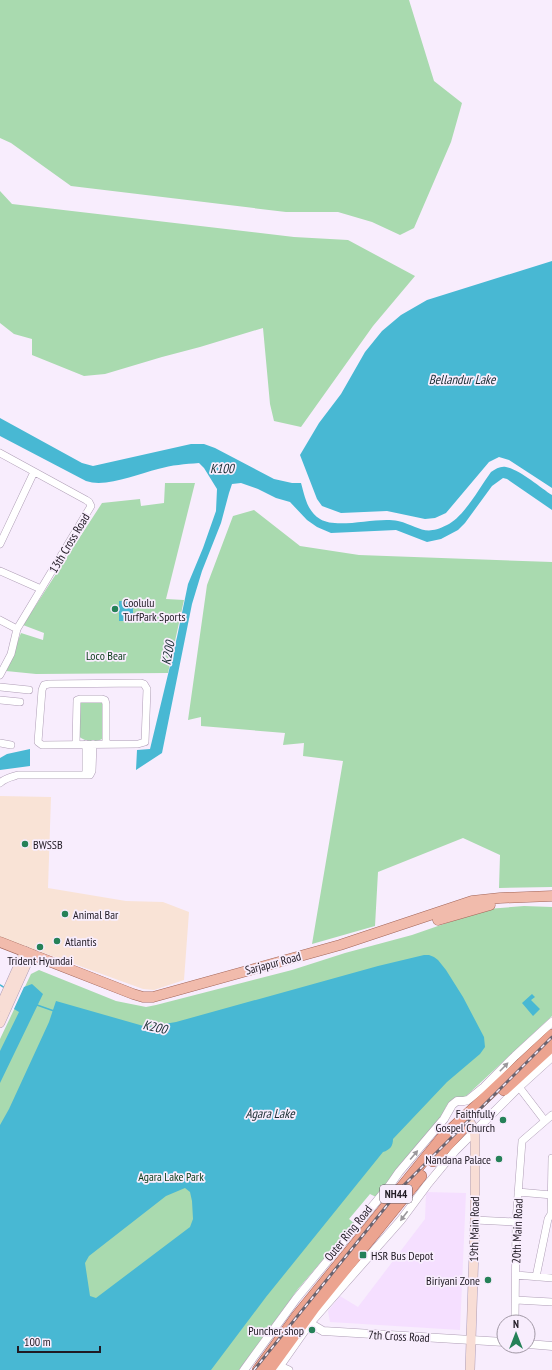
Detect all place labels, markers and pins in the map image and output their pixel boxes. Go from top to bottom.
place label: Coolulu TurfPark Sports [123,595,186,624]
marker: Coolulu TurfPark Sports [110,604,120,614]
place label: BWSSB [33,837,63,852]
marker: BWSSB [20,839,30,849]
place label: Animal Bar [73,907,119,922]
marker: Animal Bar [60,909,70,919]
place label: Atlantis [65,934,97,949]
marker: Atlantis [52,936,62,946]
marker: Trident Hyundai [35,942,45,952]
place label: Trident Hyundai [7,953,73,968]
place label: Faithfully Gospel Church [436,1106,495,1135]
marker: Faithfully Gospel Church [498,1115,508,1125]
place label: Nandana Palace [425,1152,491,1167]
marker: Nandana Palace [494,1154,504,1164]
place label: HSR Bus Depot [371,1248,434,1263]
marker: HSR Bus Depot [358,1250,368,1260]
place label: Biriyani Zone [426,1273,480,1288]
marker: Biriyani Zone [483,1275,493,1285]
place label: Puncher shop [248,1323,304,1338]
marker: Puncher shop [307,1325,317,1335]

